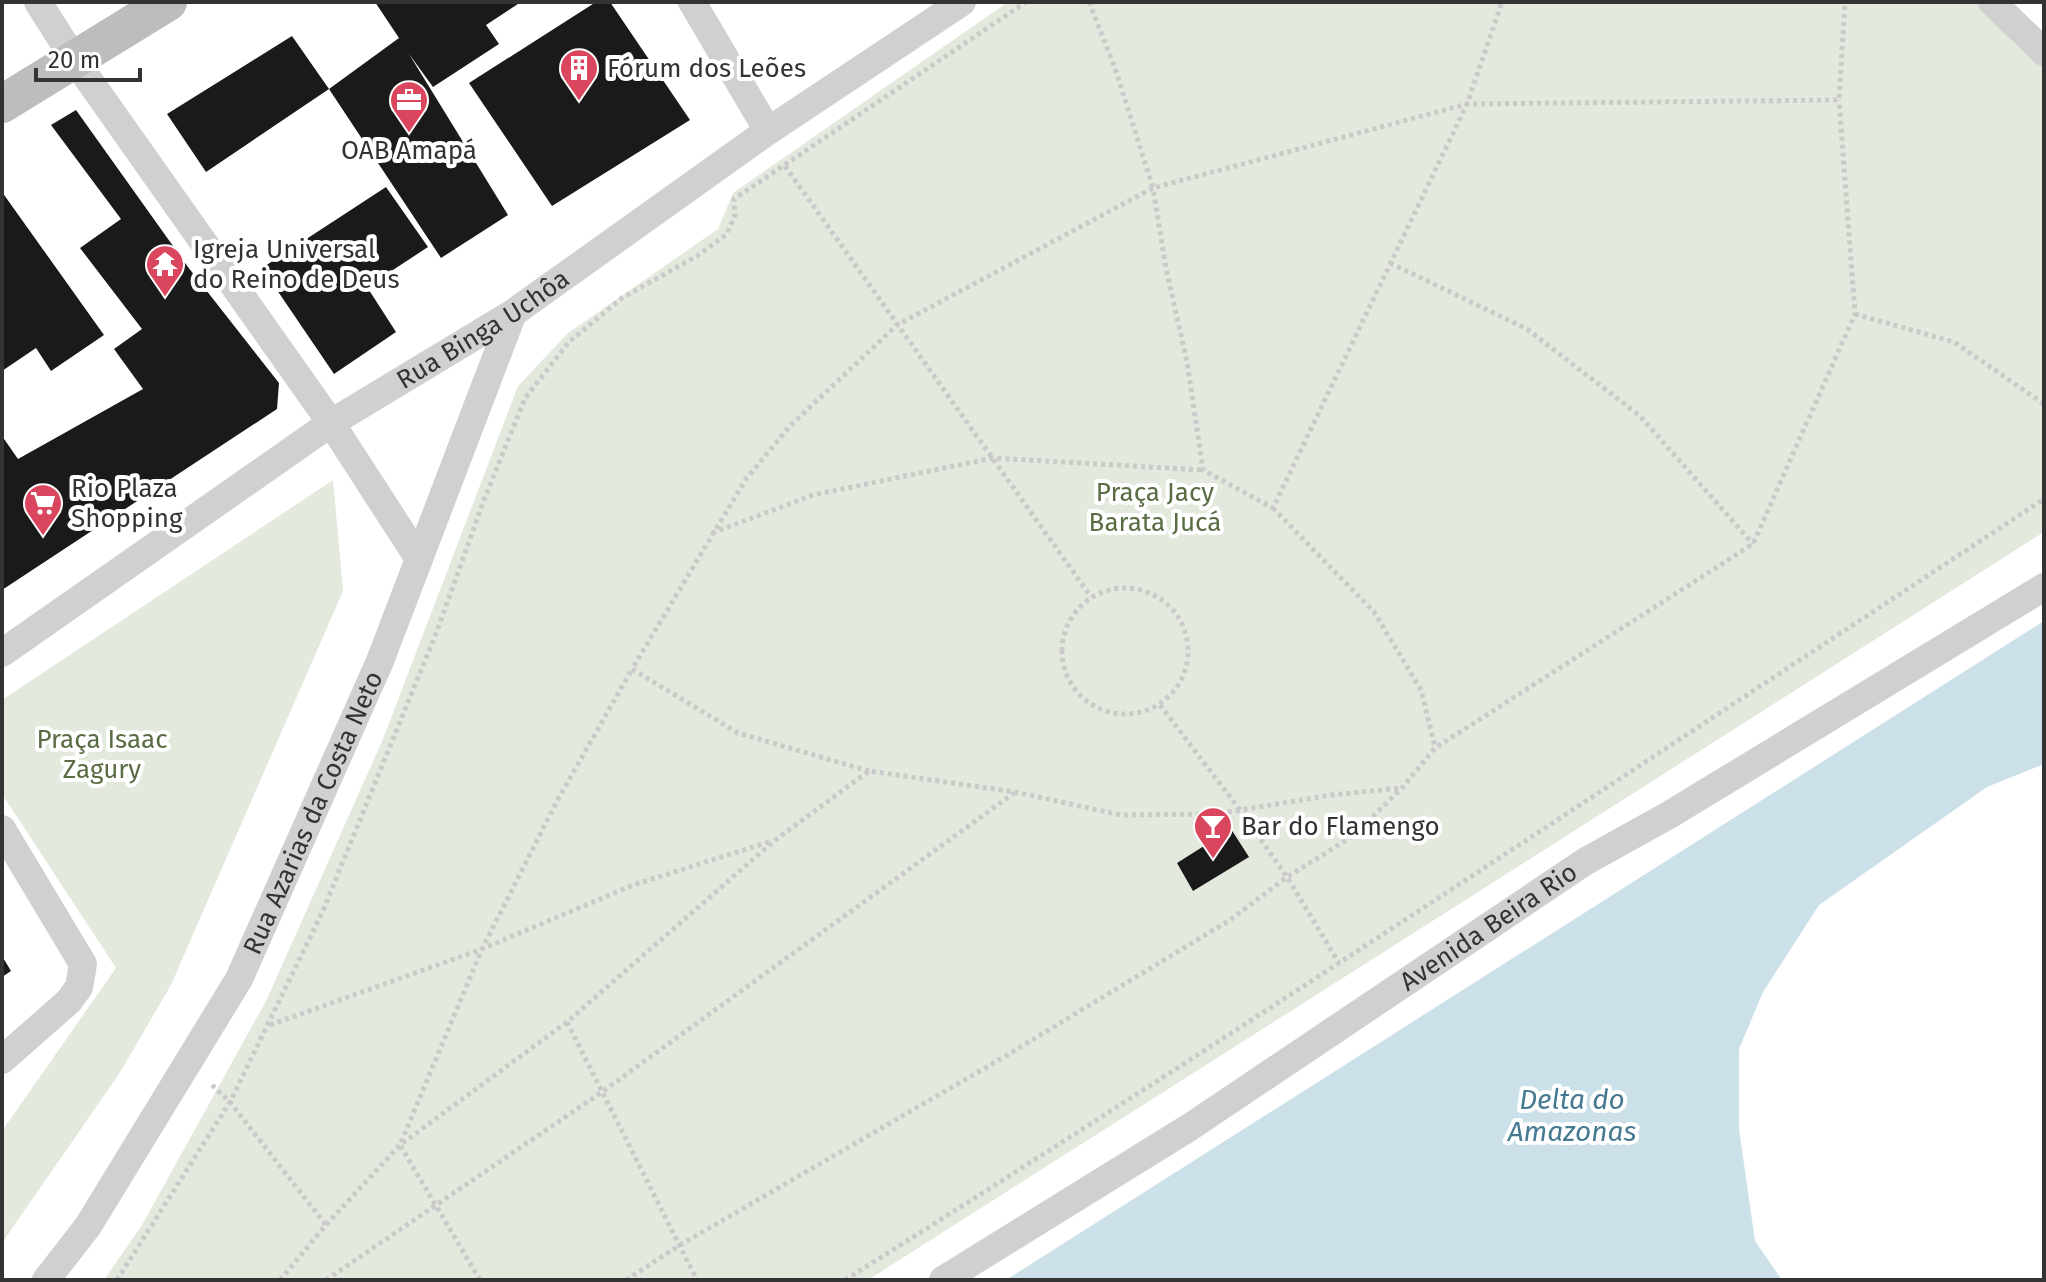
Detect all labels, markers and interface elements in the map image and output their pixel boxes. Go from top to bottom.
scale bar [36,32,140,82]
text: 20 m [48,46,100,74]
building icon: Fórum dos Leões [558,47,600,102]
place label: Fórum dos Leões [607,53,806,84]
office icon: OAB Amapá [388,79,430,134]
place label: OAB Amapá [341,135,477,166]
place label: Igreja Universal do Reino de Deus [193,234,400,295]
temple icon: Igreja Universal do Reino de Deus [144,243,186,298]
street label: Rua Binga Uchôa [391,263,575,396]
place label: Rio Plaza Shopping [71,473,183,534]
park label: Praça Jacy Barata Jucá [1089,477,1221,538]
supermarket icon: Rio Plaza Shopping [22,482,64,537]
street label: Rua Azarias da Costa Neto [237,666,390,959]
park label: Praça Isaac Zagury [36,724,168,785]
bar icon: Bar do Flamengo [1192,805,1234,860]
place label: Bar do Flamengo [1241,811,1440,842]
street label: Avenida Beira Rio [1394,856,1583,997]
water label: Delta do Amazonas [1507,1083,1636,1148]

